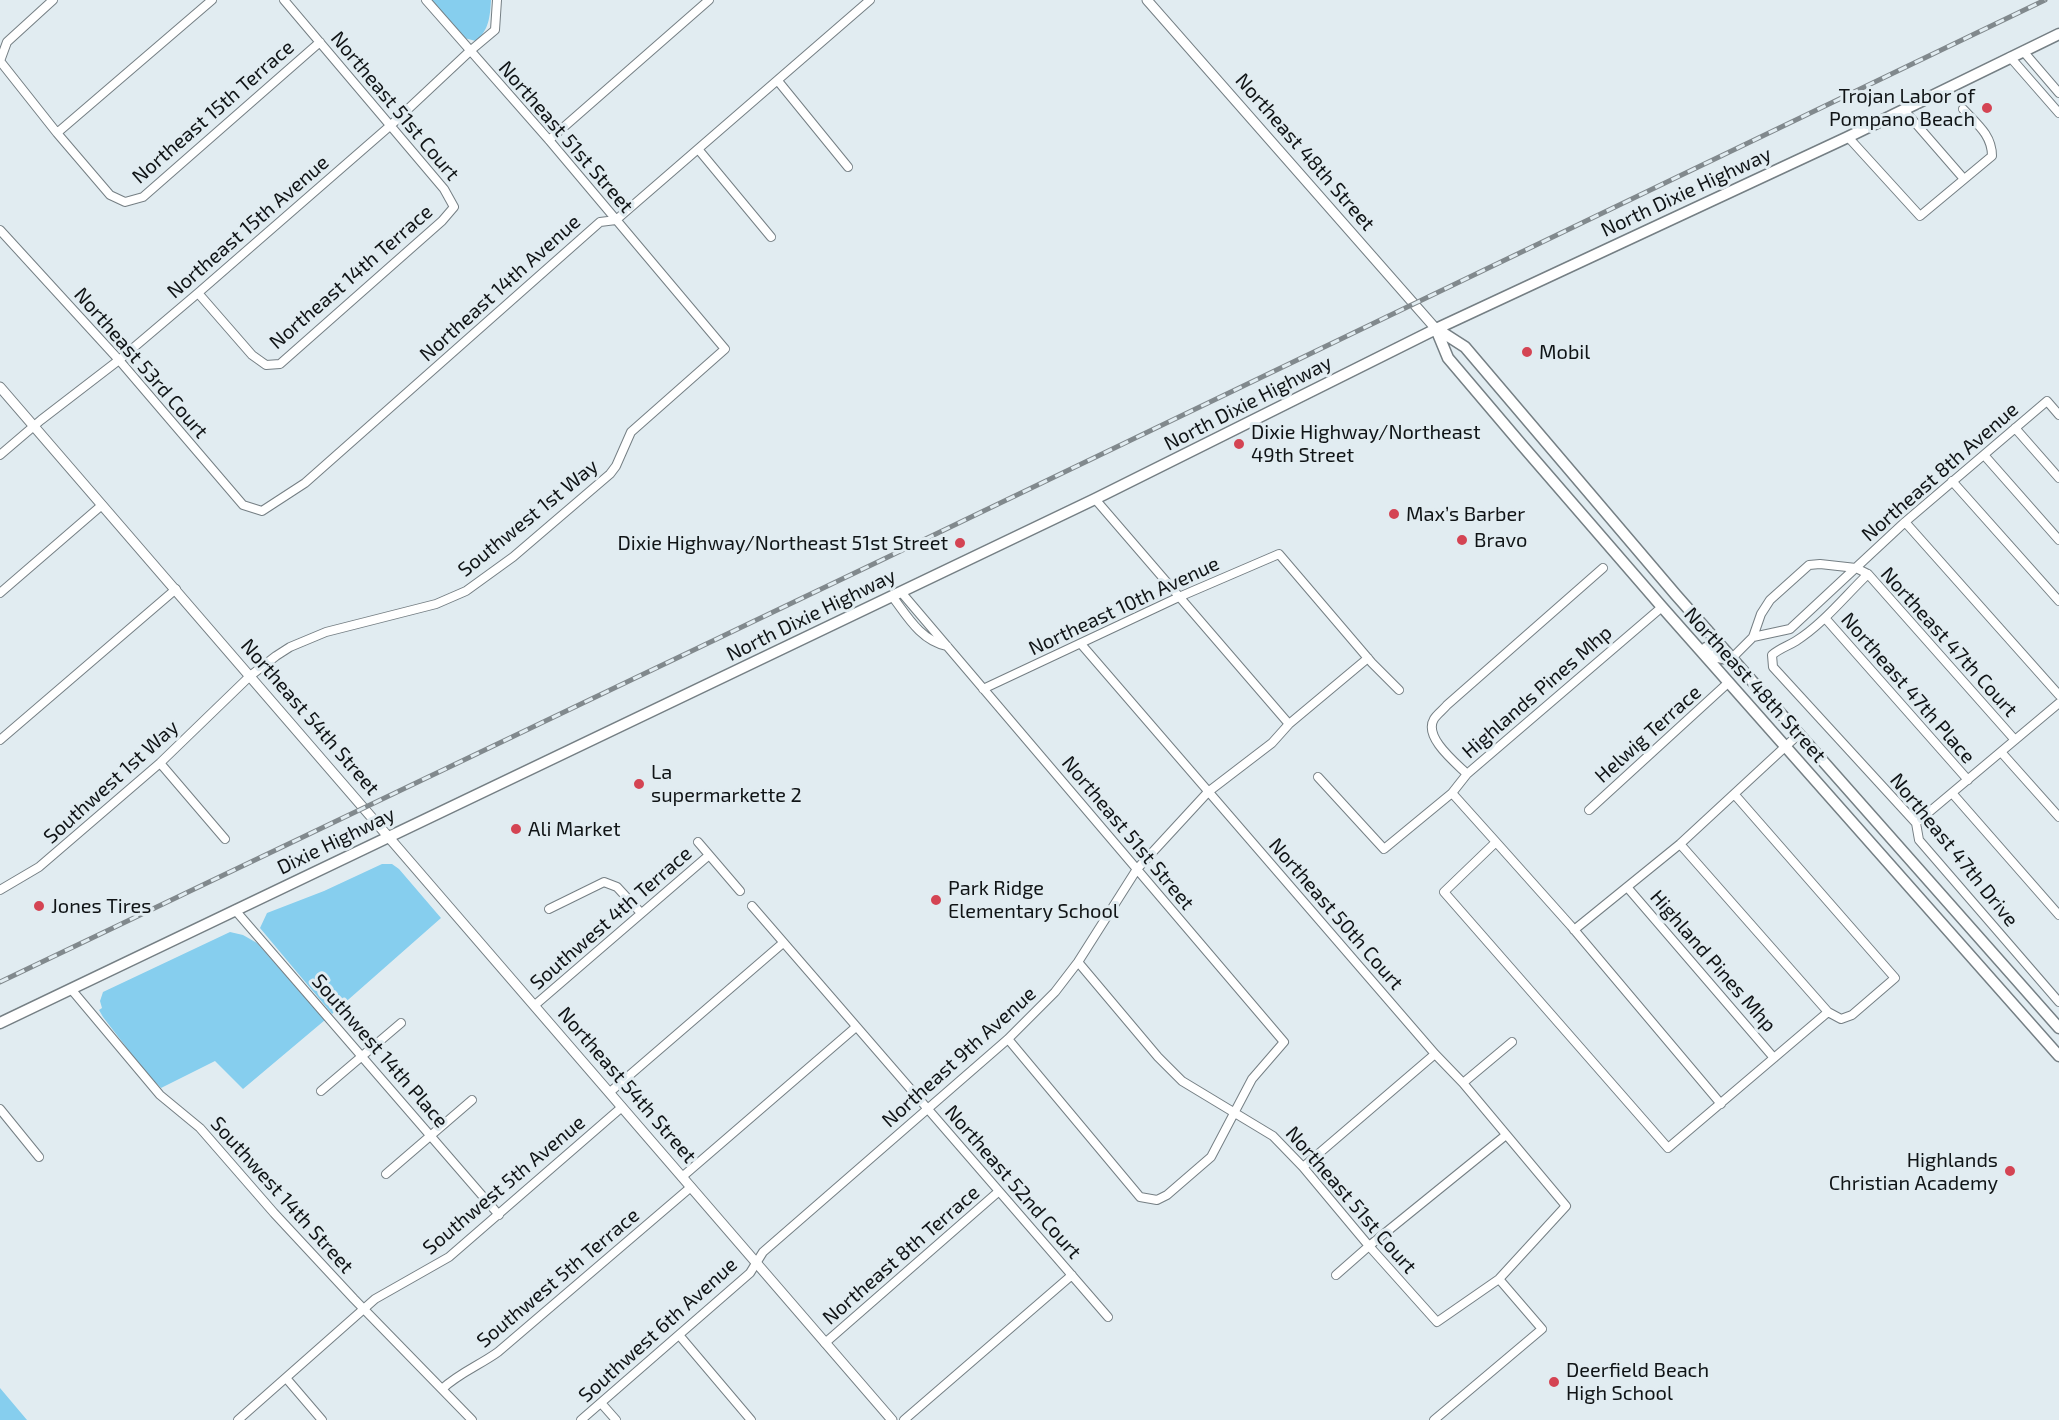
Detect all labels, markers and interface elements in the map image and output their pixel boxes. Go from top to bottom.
street label: Northeast 51st Court [326,27,464,185]
street label: Northeast 15th Terrace [127,35,299,189]
street label: Northeast 51st Street [494,56,638,218]
street label: Northeast 48th Street [1230,69,1380,235]
place label: Trojan Labor of Pompano Beach [1829,84,1975,131]
marker: Trojan Labor of Pompano Beach [1980,101,1994,115]
street label: North Dixie Highway [1597,142,1775,242]
street label: Northeast 15th Avenue [162,150,334,304]
street label: Northeast 14th Terrace [265,200,437,354]
street label: Northeast 14th Avenue [415,210,585,366]
street label: Northeast 53rd Court [69,283,213,443]
place label: Mobil [1539,340,1590,364]
marker: Mobil [1520,345,1534,359]
street label: North Dixie Highway [1160,350,1336,456]
street label: Northeast 8th Avenue [1857,397,2023,547]
place label: Dixie Highway/Northeast 49th Street [1251,420,1481,467]
marker: Dixie Highway/Northeast 49th Street [1232,437,1246,451]
street label: Southwest 1st Way [453,454,603,582]
place label: Max’s Barber [1406,502,1525,526]
marker: Max’s Barber [1387,507,1401,521]
place label: Bravo [1474,528,1527,552]
place label: Dixie Highway/Northeast 51st Street [617,531,948,555]
marker: Bravo [1455,533,1469,547]
marker: Dixie Highway/Northeast 51st Street [953,536,967,550]
street label: Northeast 10th Avenue [1025,551,1223,661]
street label: Northeast 47th Court [1876,562,2022,722]
street label: North Dixie Highway [723,564,899,666]
street label: Northeast 48th Street [1679,603,1831,767]
street label: Northeast 47th Place [1836,608,1980,768]
street label: Highlands Pines Mhp [1457,621,1617,763]
street label: Northeast 54th Street [236,634,384,800]
street label: Helwig Terrace [1590,680,1706,788]
street label: Southwest 1st Way [39,715,183,849]
street label: Northeast 51st Street [1057,751,1199,915]
place label: La supermarkette 2 [651,760,802,807]
street label: Northeast 47th Drive [1885,768,2023,932]
marker: La supermarkette 2 [632,777,646,791]
street label: Dixie Highway [273,802,399,880]
place label: Ali Market [528,817,621,841]
marker: Ali Market [509,822,523,836]
street label: Northeast 50th Court [1264,833,1408,995]
street label: Southwest 4th Terrace [525,841,697,995]
place label: Park Ridge Elementary School [948,876,1119,923]
street label: Highland Pines Mhp [1645,885,1781,1037]
marker: Park Ridge Elementary School [929,893,943,907]
place label: Jones Tires [51,894,151,918]
marker: Jones Tires [32,899,46,913]
street label: Southwest 14th Place [307,969,453,1133]
street label: Northeast 9th Avenue [877,982,1041,1132]
street label: Northeast 54th Street [553,1002,701,1168]
street label: Northeast 52nd Court [940,1100,1086,1264]
street label: Southwest 5th Avenue [418,1110,590,1260]
street label: Southwest 14th Street [205,1112,359,1278]
street label: Northeast 51st Court [1280,1121,1422,1279]
place label: Highlands Christian Academy [1829,1148,1998,1195]
marker: Highlands Christian Academy [2003,1164,2017,1178]
street label: Northeast 8th Terrace [818,1180,984,1330]
street label: Southwest 5th Terrace [472,1203,644,1353]
street label: Southwest 6th Avenue [574,1253,742,1407]
place label: Deerfield Beach High School [1566,1358,1709,1405]
marker: Deerfield Beach High School [1547,1375,1561,1389]

